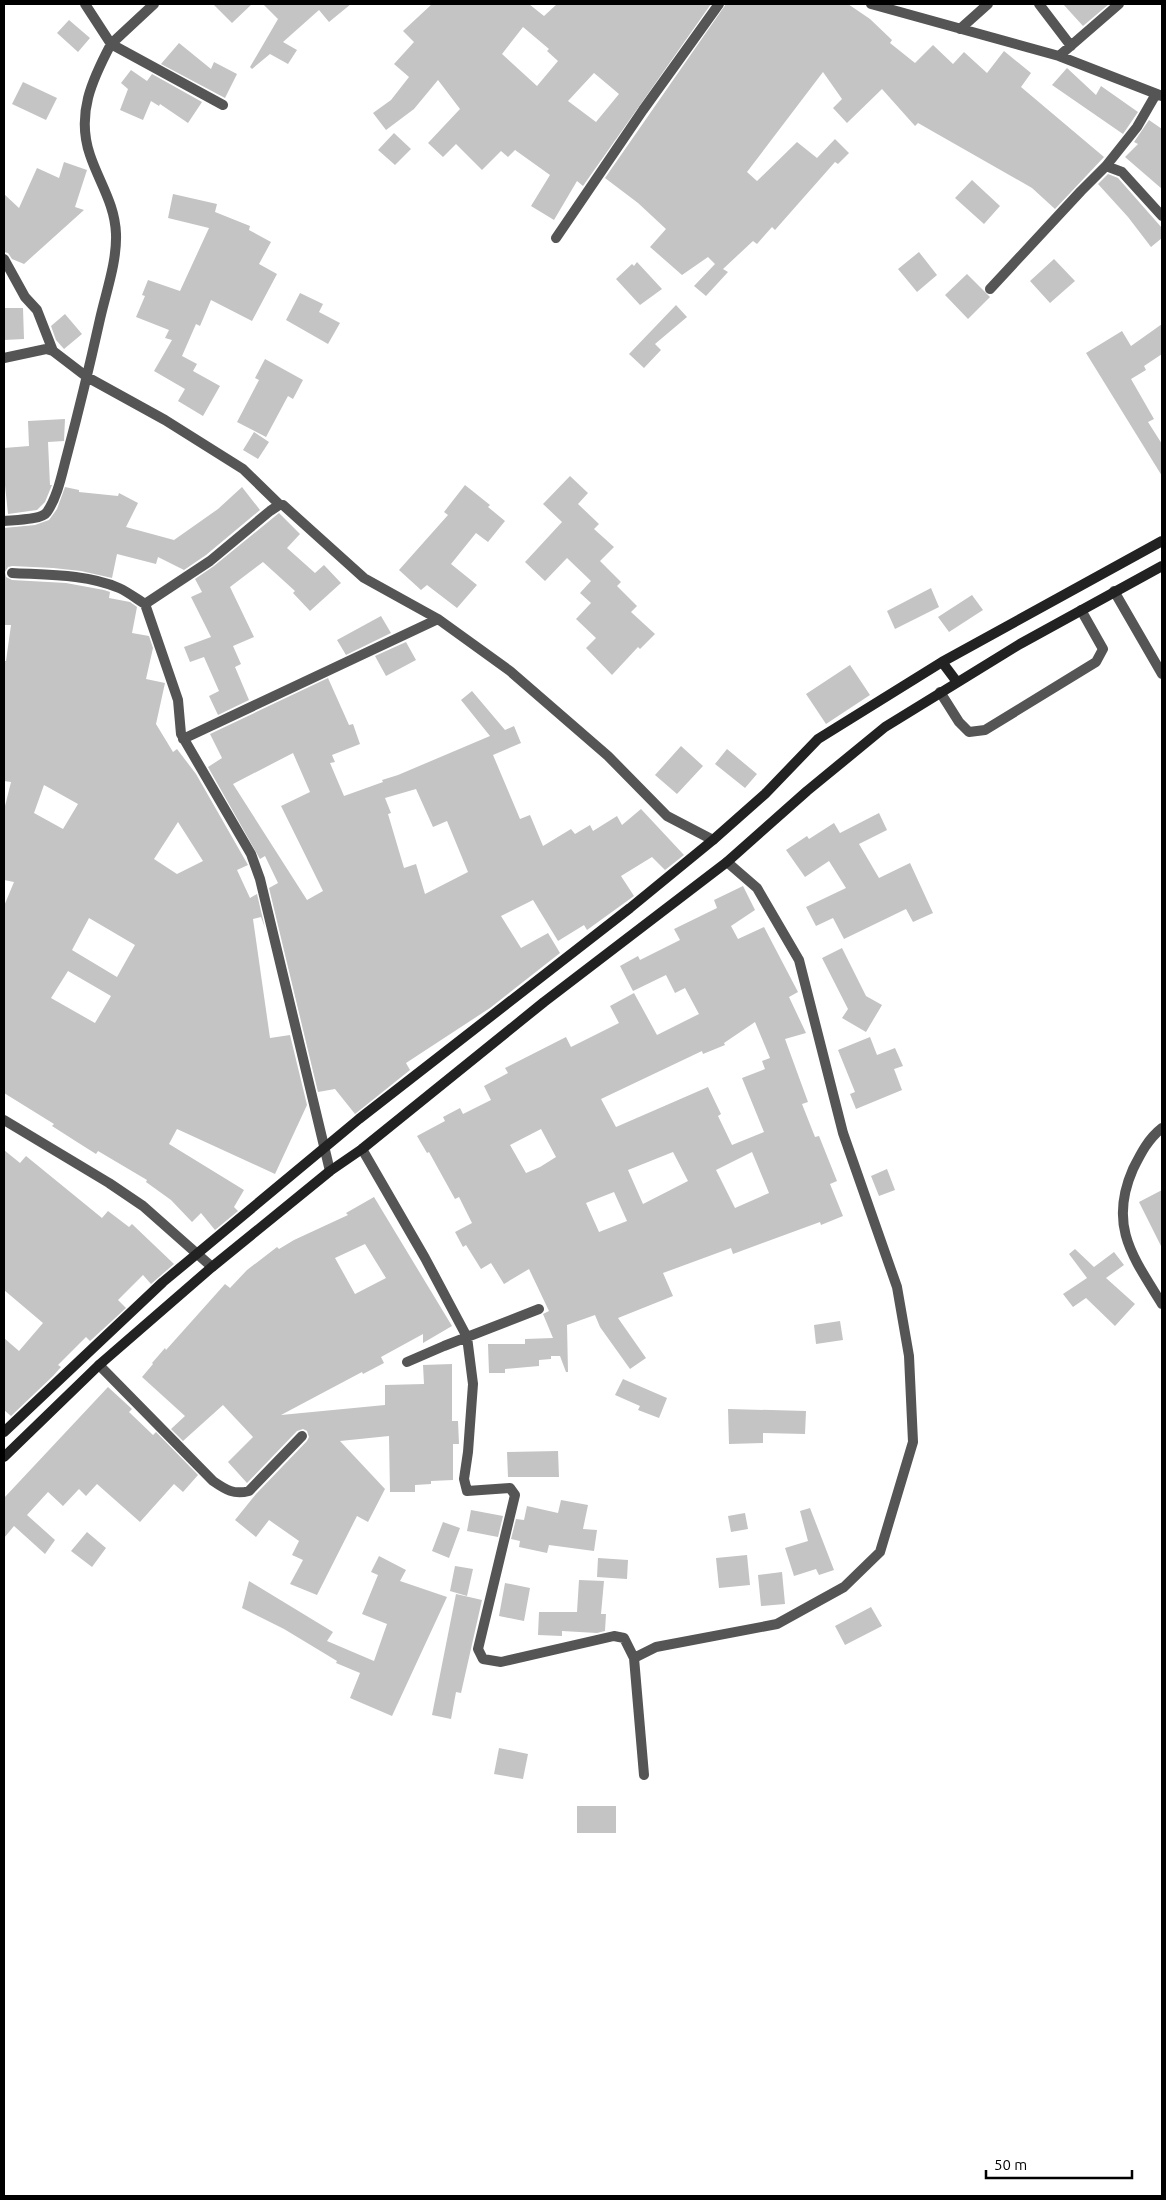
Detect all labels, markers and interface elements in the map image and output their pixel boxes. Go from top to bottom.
scale bar [986,2148,1132,2180]
text: 50 m [994,2156,1027,2173]

